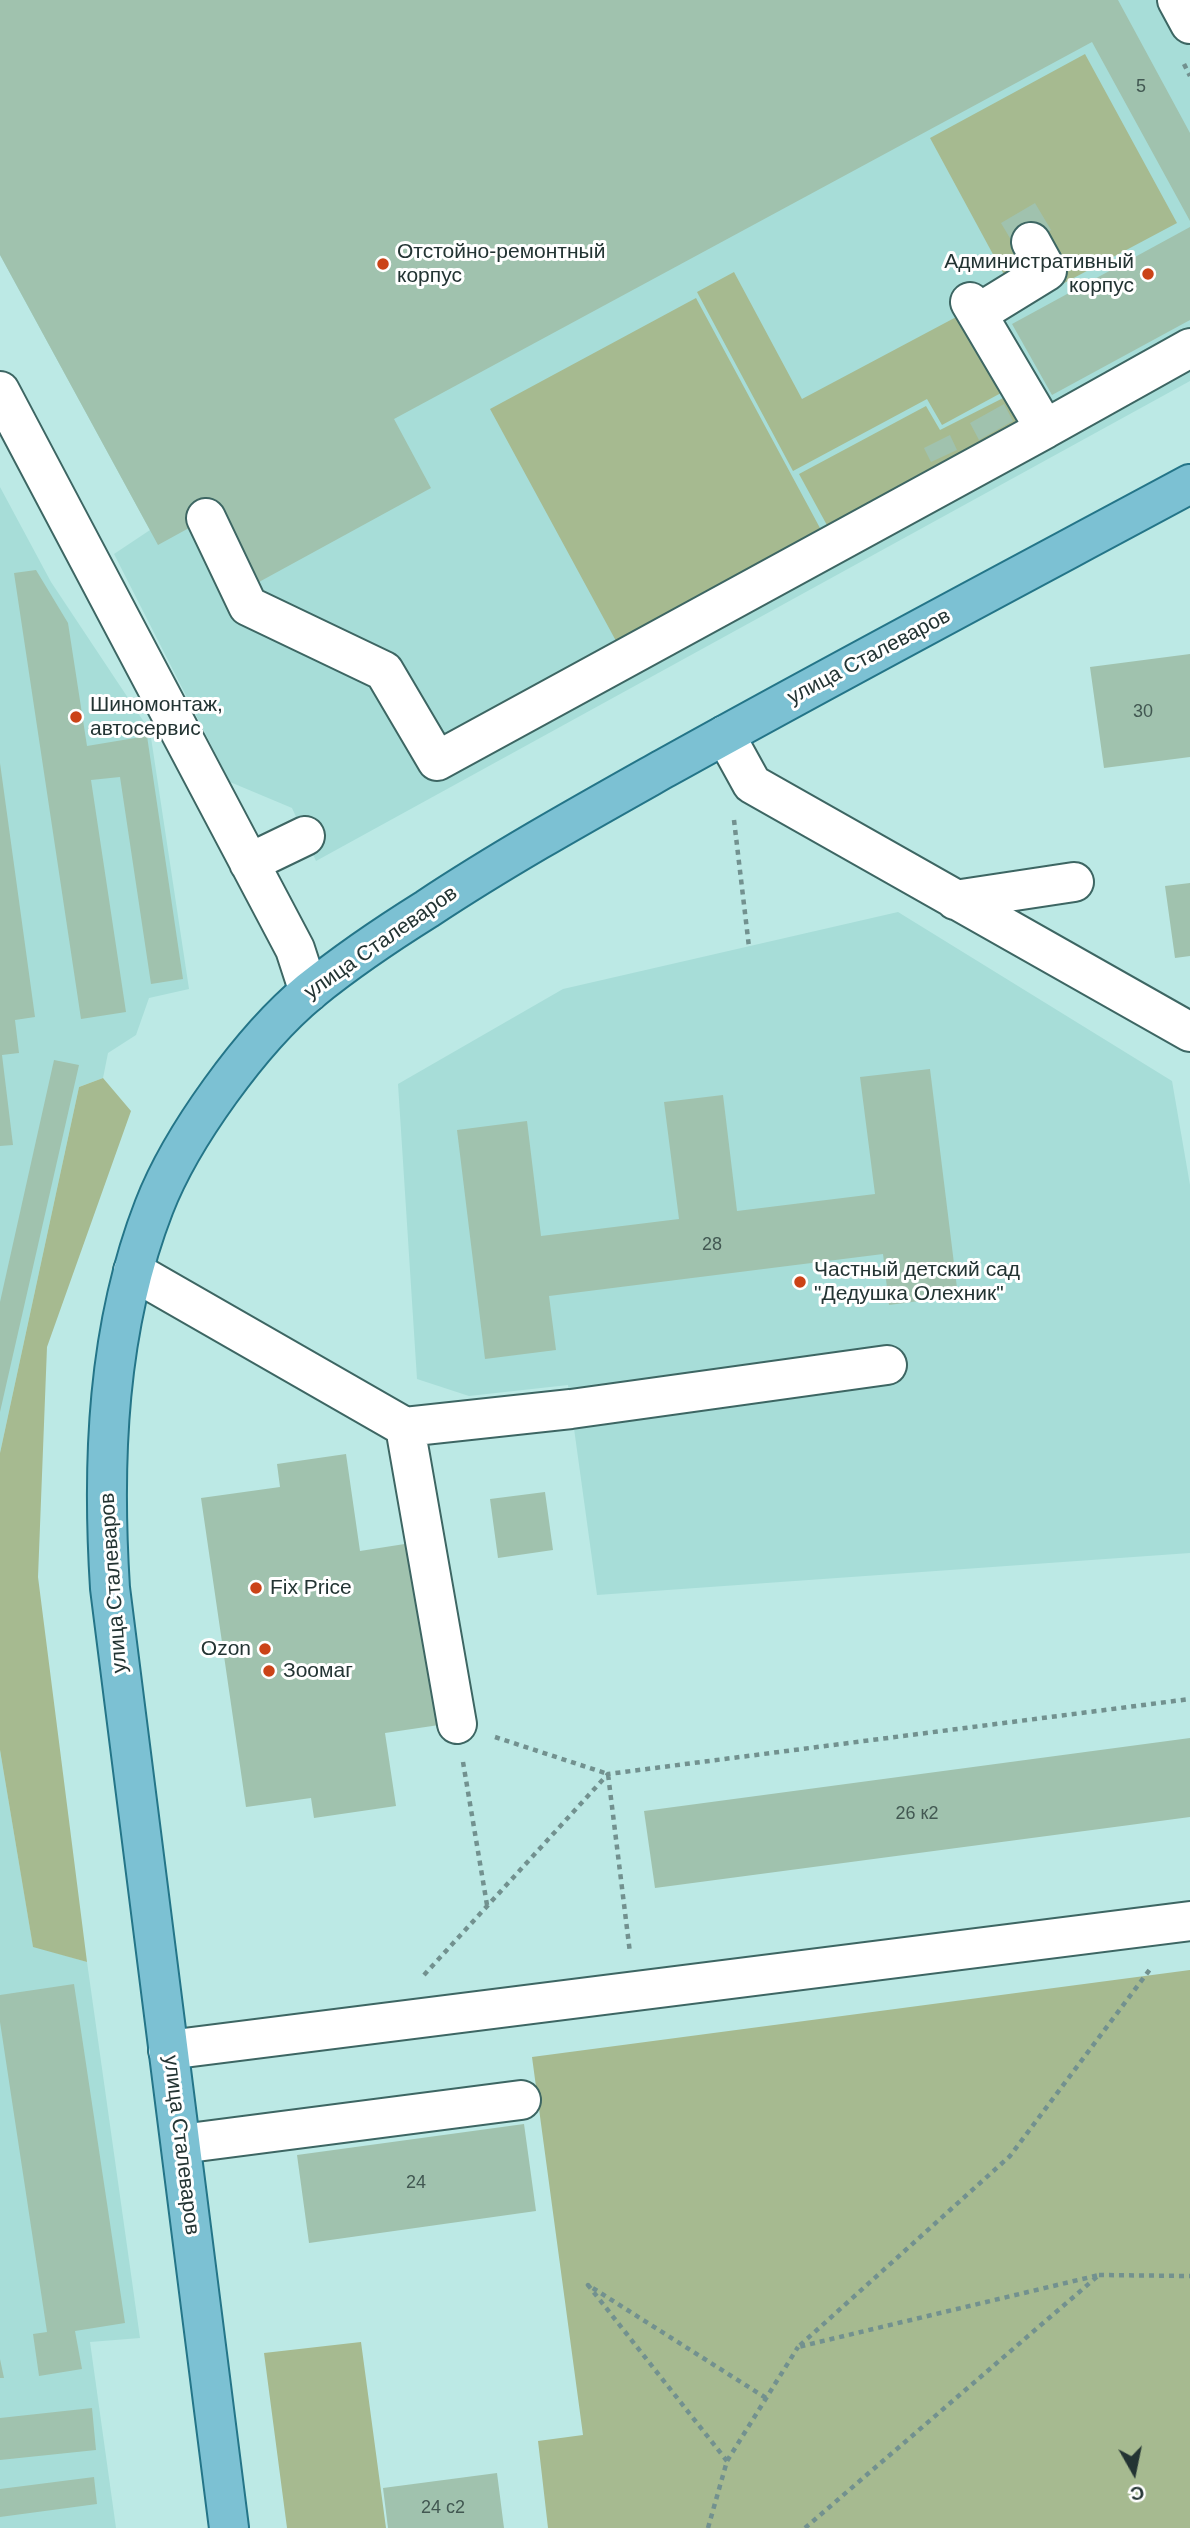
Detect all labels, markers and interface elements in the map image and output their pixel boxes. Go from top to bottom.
house number: 5 [1136,76,1146,98]
place label: Отстойно-ремонтный корпус [397,239,605,289]
place label: Административный корпус [944,249,1134,299]
marker: Отстойно-ремонтный корпус [375,256,391,272]
marker: Административный корпус [1140,266,1156,282]
street label: улица Сталеваров [783,603,955,711]
place label: Шиномонтаж, автосервис [90,692,223,742]
house number: 30 [1133,701,1153,723]
marker: Шиномонтаж, автосервис [68,709,84,725]
street label: улица Сталеваров [300,881,462,1005]
house number: 28 [702,1234,722,1256]
place label: Частный детский сад "Дедушка Олехник" [814,1257,1020,1307]
marker: Частный детский сад "Дедушка Олехник" [792,1274,808,1290]
street label: улица Сталеваров [95,1492,133,1674]
place label: Fix Price [270,1575,352,1601]
marker: Fix Price [248,1580,264,1596]
place label: Ozon [201,1636,251,1662]
marker: Ozon [257,1641,273,1657]
place label: Зоомаг [283,1658,353,1684]
marker: Зоомаг [261,1663,277,1679]
house number: 26 к2 [896,1803,938,1825]
street label: улица Сталеваров [157,2054,205,2236]
house number: 24 [406,2172,426,2194]
north arrow [1099,2437,1169,2507]
text: С [1129,2482,1146,2505]
house number: 24 с2 [421,2497,465,2519]

